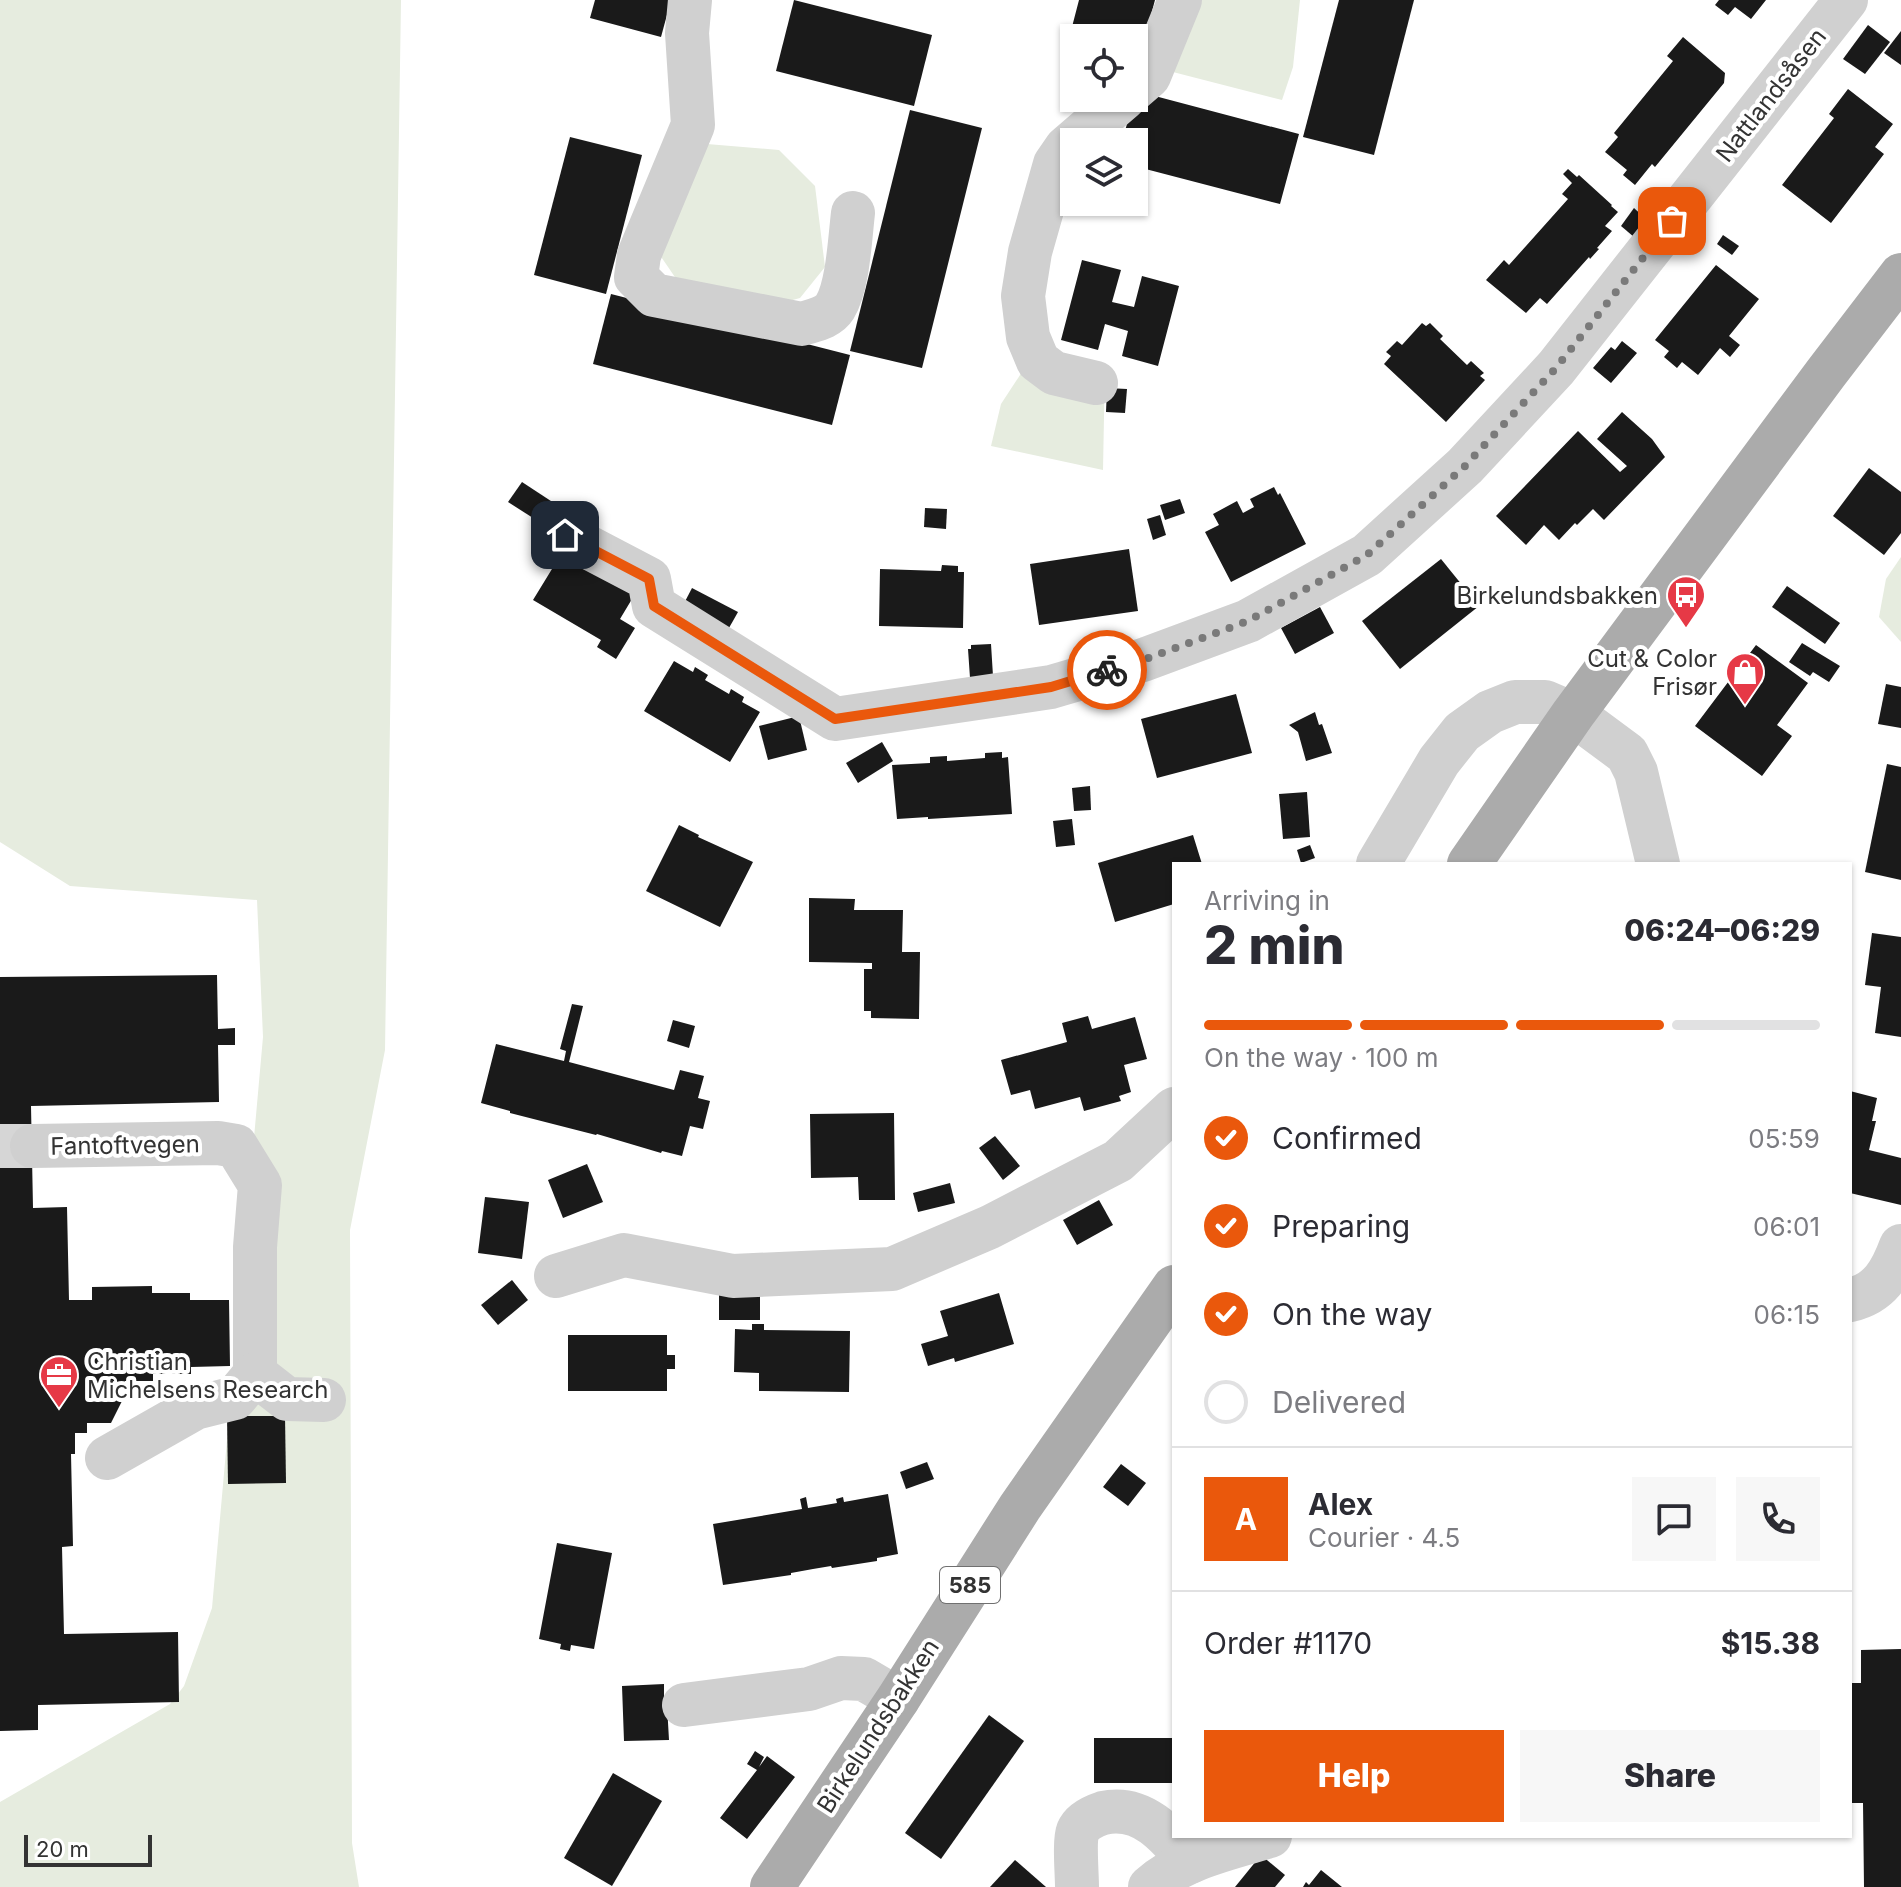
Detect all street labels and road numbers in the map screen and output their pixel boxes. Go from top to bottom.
street label: Nattlandsåsen [1710,22,1832,168]
street label: Fantoftvegen [50,1129,200,1161]
road number: 585 [940,1567,1000,1603]
street label: Birkelundsbakken [811,1634,945,1818]

